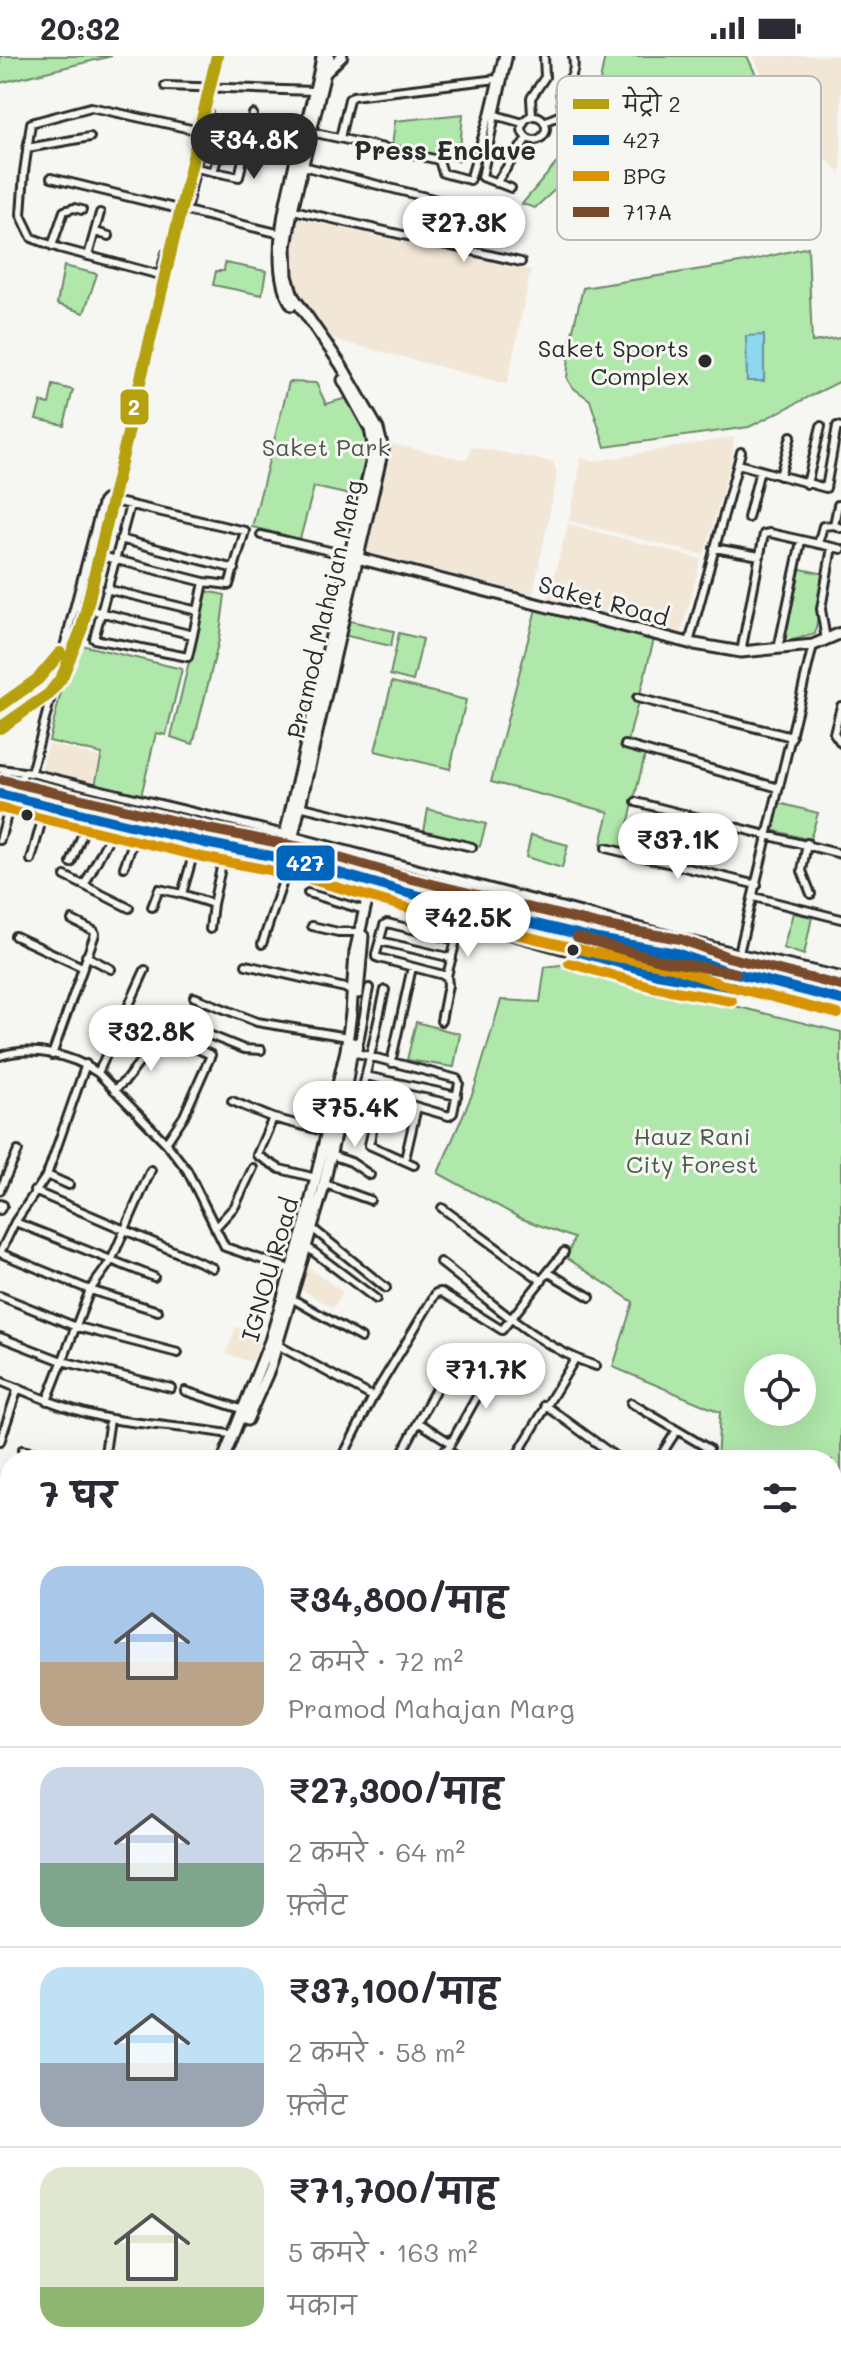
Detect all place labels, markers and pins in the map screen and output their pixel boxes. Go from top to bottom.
pin: ₹34.8K [189,113,319,181]
pin: ₹27.3K [399,196,529,264]
place label: Saket Sports Complex [538,332,689,391]
marker: Saket Sports Complex [696,352,714,370]
unlabelled marker [19,807,35,823]
pin: ₹37.1K [613,813,743,881]
pin: ₹42.5K [403,891,533,959]
unlabelled marker [565,942,581,958]
pin: ₹32.8K [86,1005,216,1073]
pin: ₹75.4K [290,1081,420,1149]
pin: ₹71.7K [421,1343,551,1411]

